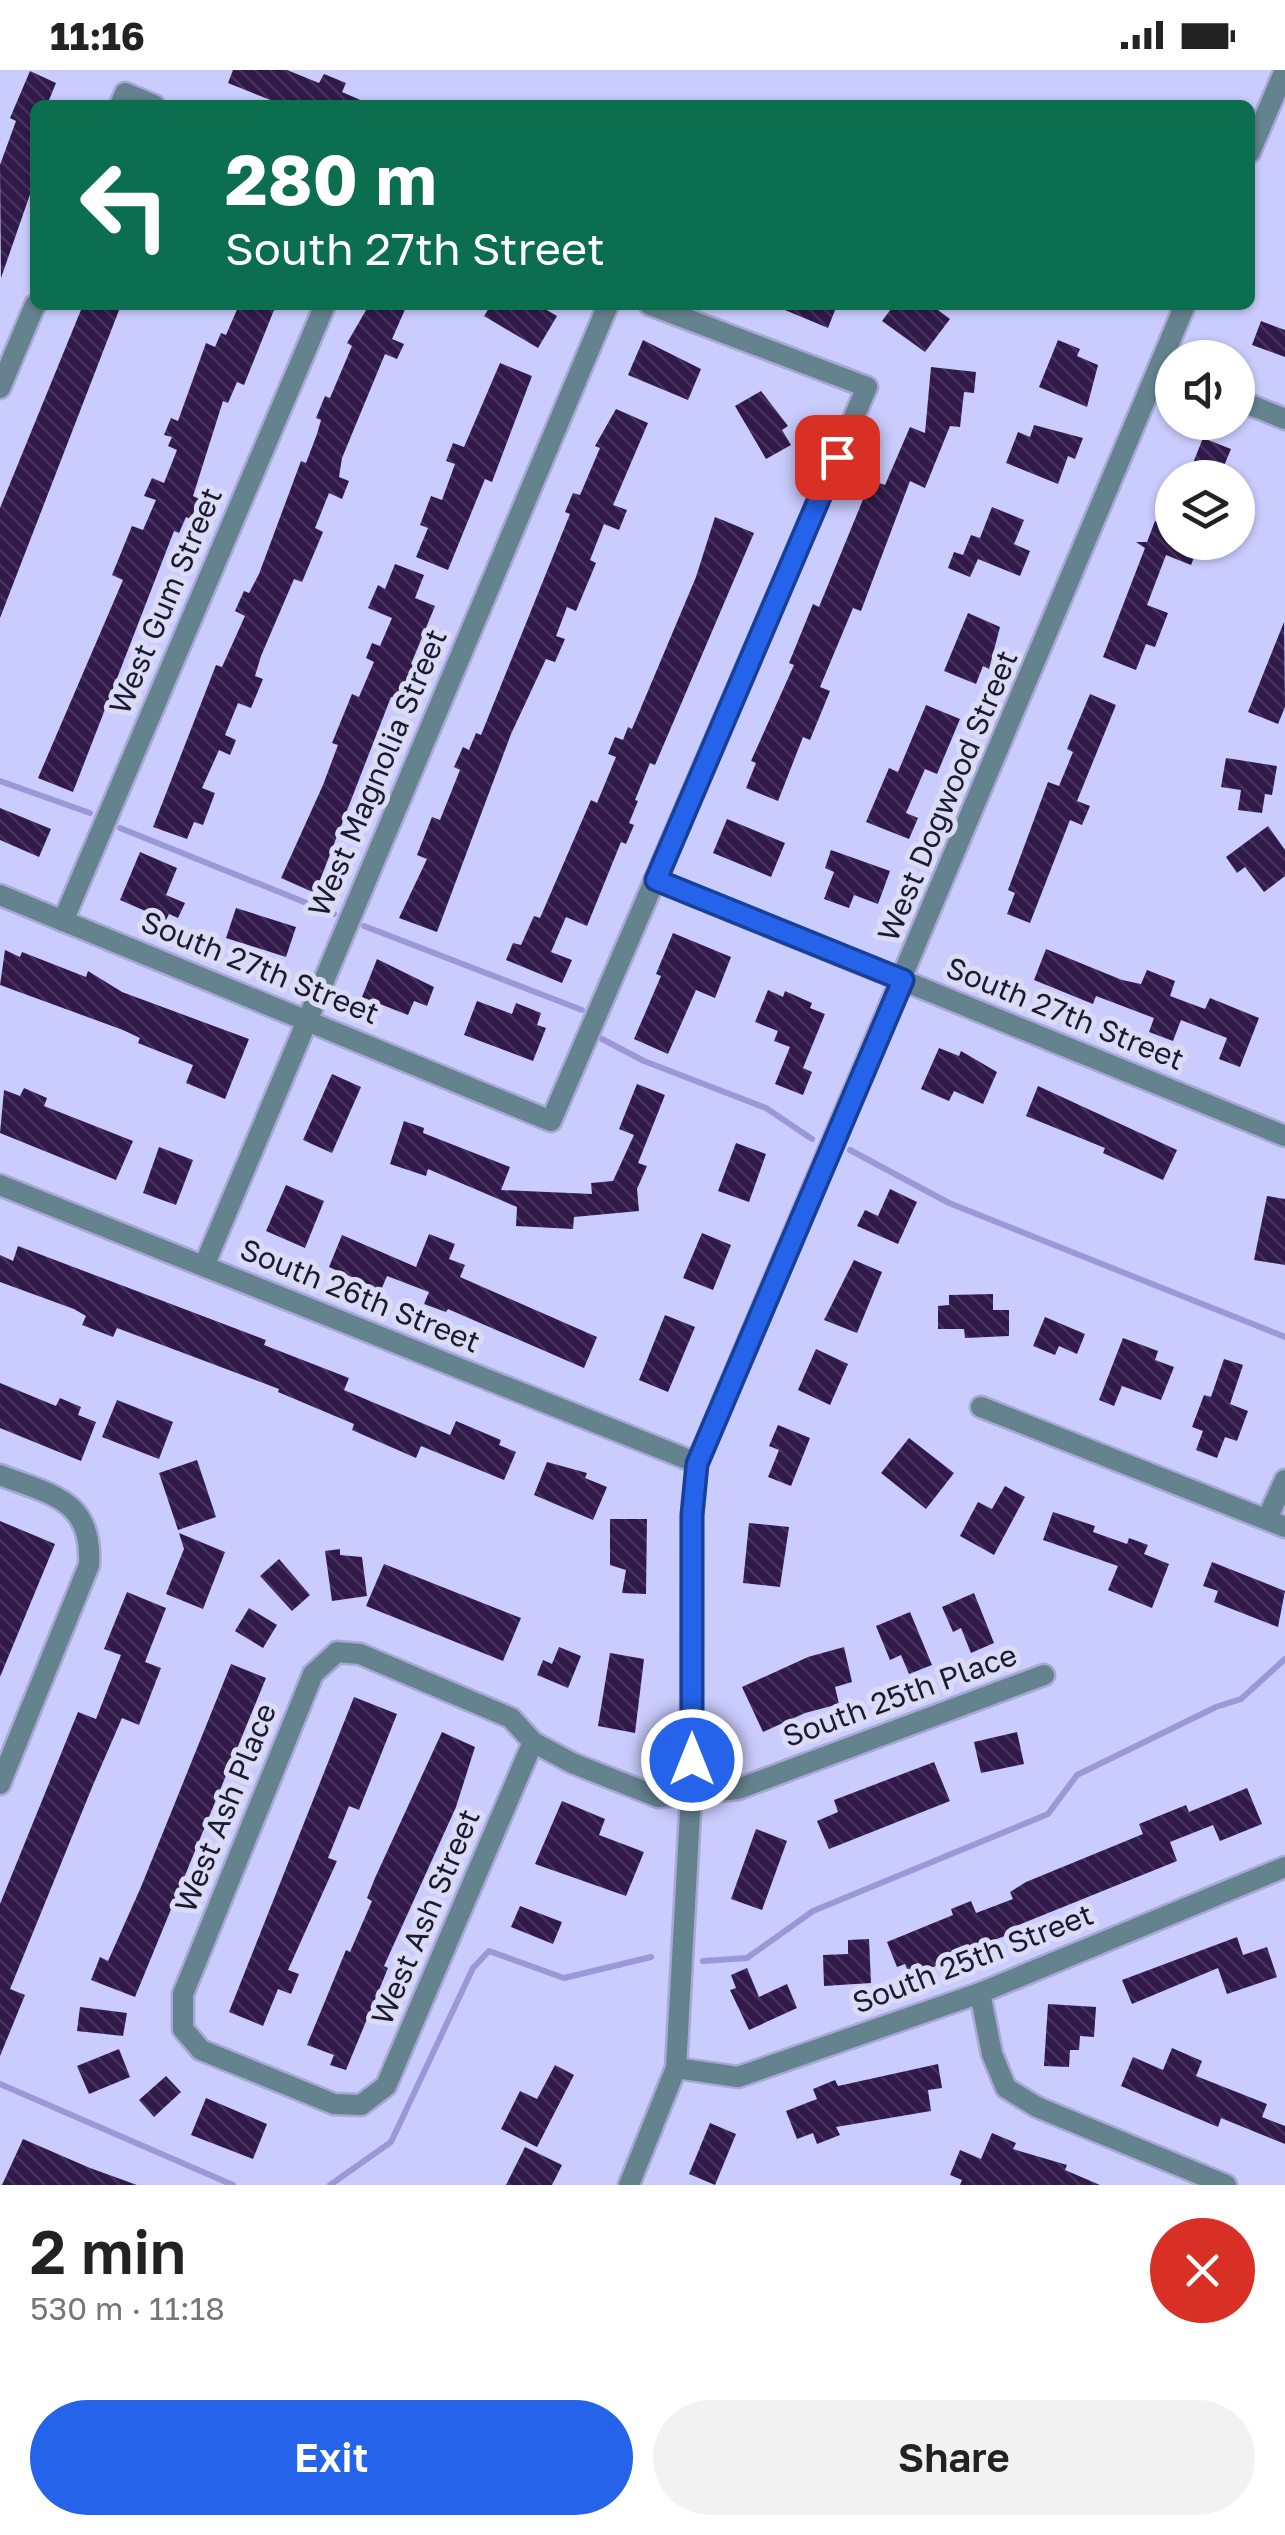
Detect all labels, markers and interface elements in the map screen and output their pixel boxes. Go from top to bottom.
text: 11:16 [50,13,145,58]
text: 280 m [225,136,437,220]
icon: left [60,140,190,270]
text: South 27th Street [225,221,605,275]
map controls [1155,340,1255,560]
button: sound [1155,340,1255,440]
pin [795,415,880,500]
icon: arrive [810,430,865,485]
button: layers [1155,460,1255,560]
street label: West Gum Street [101,482,229,719]
street label: West Magnolia Street [300,623,454,922]
street label: West Dogwood Street [869,645,1025,947]
street label: South 27th Street [136,903,385,1031]
street label: South 27th Street [941,949,1190,1077]
street label: South 26th Street [235,1231,486,1360]
street label: South 25th Place [778,1636,1021,1754]
street label: West Ash Place [167,1698,283,1917]
position arrow [640,1708,744,1812]
street label: West Ash Street [363,1803,487,2030]
street label: South 25th Street [847,1896,1098,2021]
text: 2 min [30,2215,186,2287]
button: close [1150,2218,1255,2323]
text: 530 m · 11:18 [30,2289,225,2327]
button: Exit [30,2400,633,2515]
button: Share [653,2400,1255,2515]

